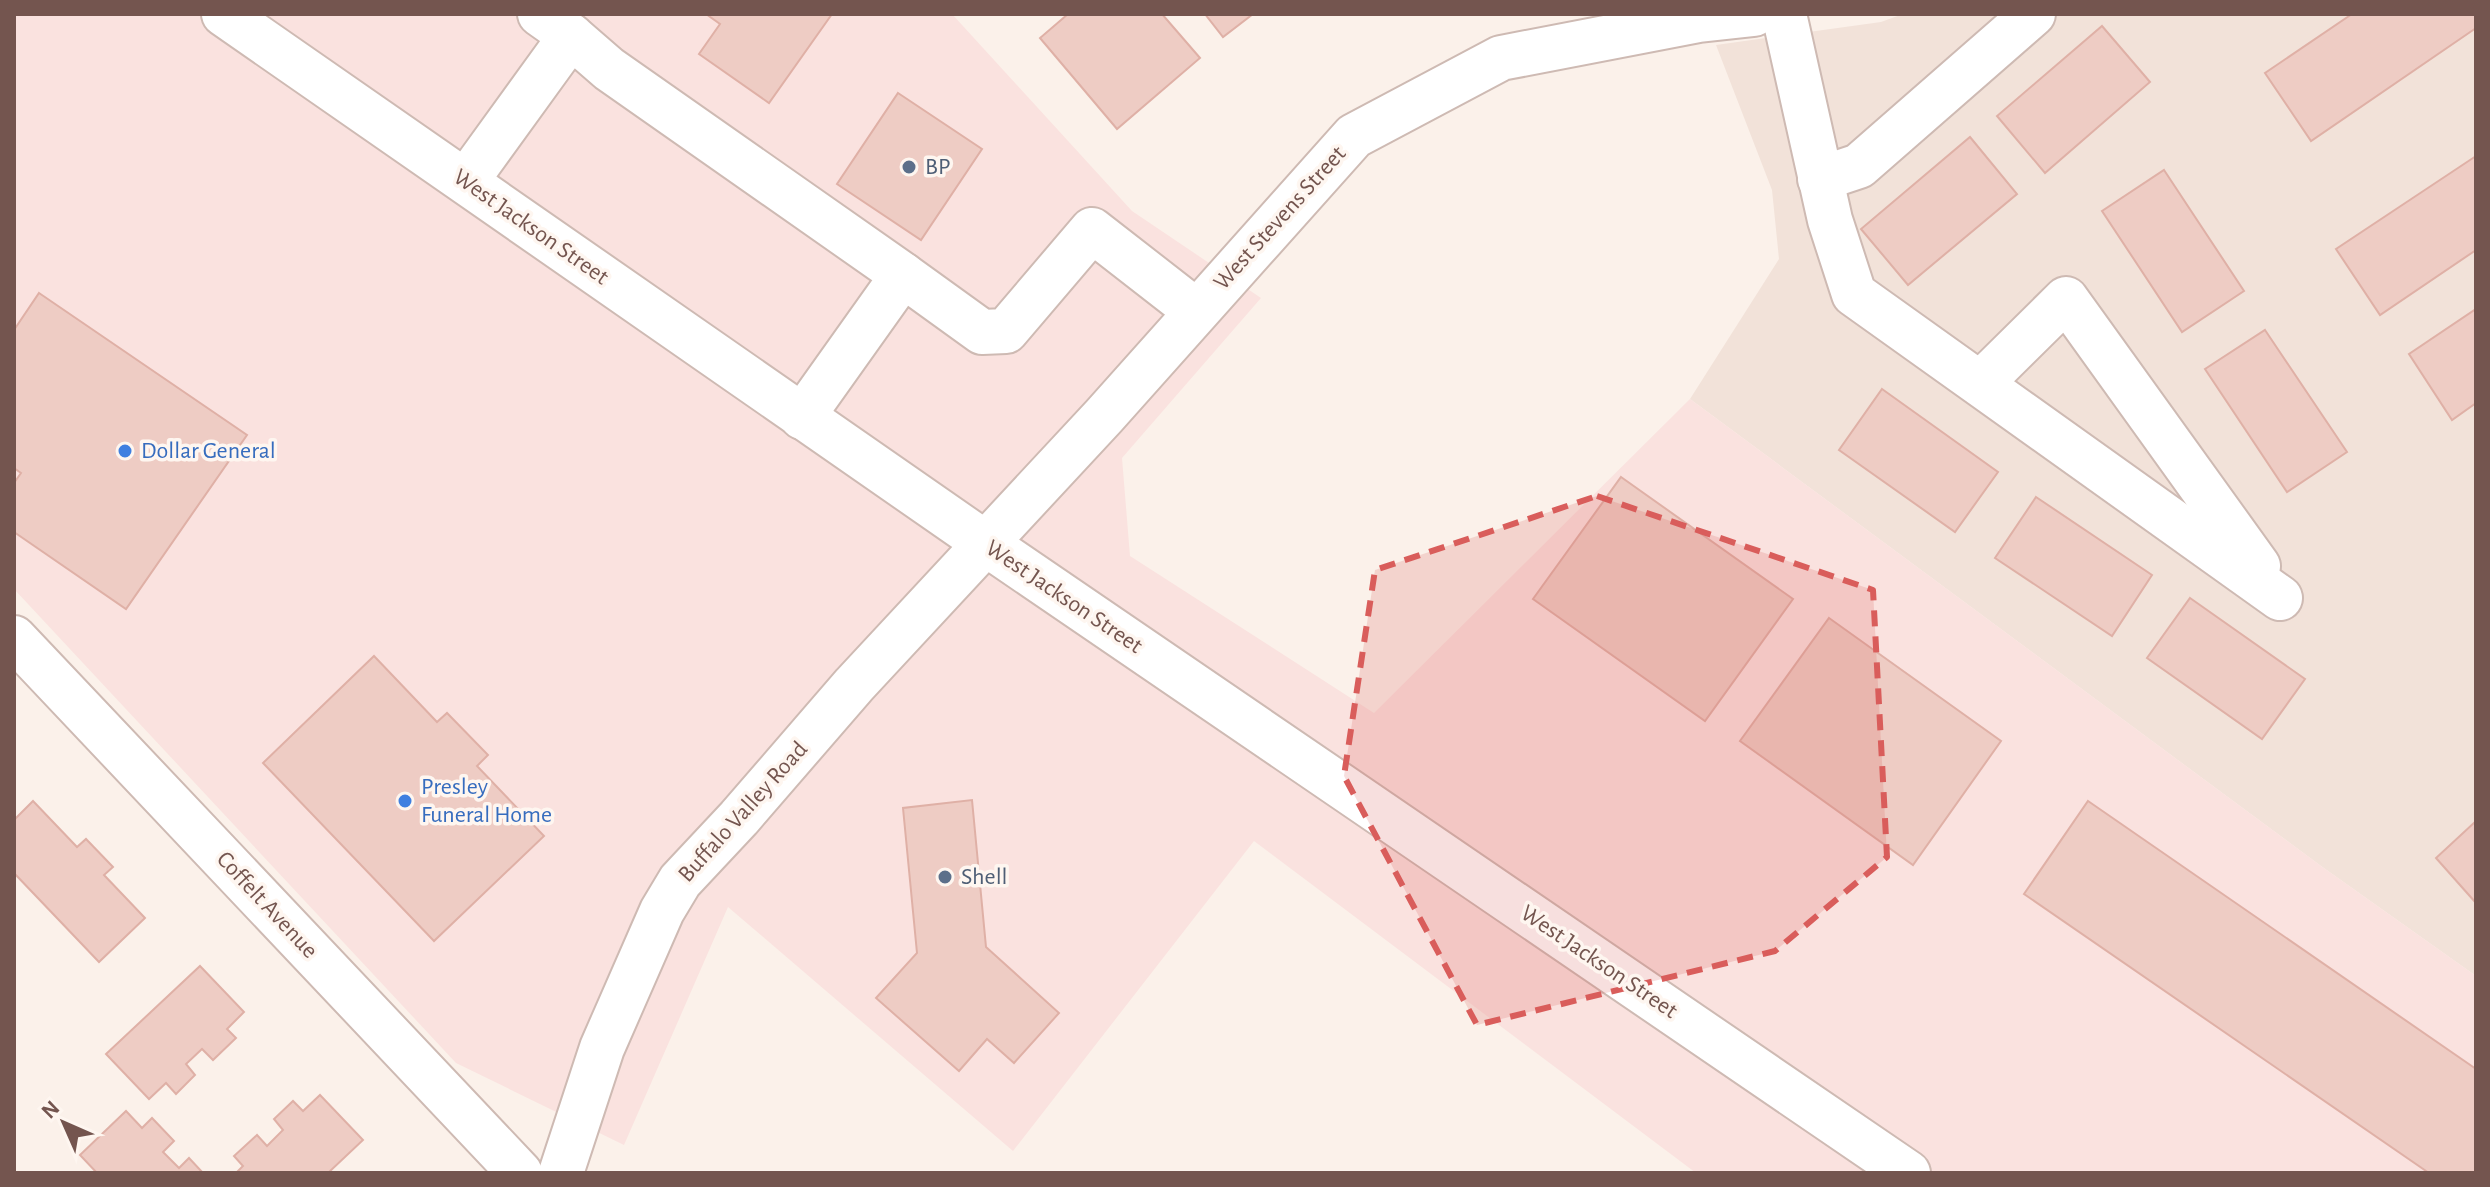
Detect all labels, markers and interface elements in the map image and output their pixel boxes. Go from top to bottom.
street label: West Stevens Street [1209,141,1351,294]
place label: BP [925,155,950,179]
marker: BP [900,158,918,176]
street label: West Jackson Street [449,165,613,290]
place label: Dollar General [141,439,276,463]
marker: Dollar General [116,442,134,460]
street label: West Jackson Street [981,536,1147,658]
street label: Buffalo Valley Road [674,737,812,887]
place label: Presley Funeral Home [421,775,552,827]
marker: Presley Funeral Home [396,792,414,810]
street label: Coffelt Avenue [212,847,322,963]
place label: Shell [961,865,1008,889]
marker: Shell [936,868,954,886]
street label: West Jackson Street [1516,901,1682,1023]
north arrow [24,1083,104,1163]
text: N [37,1096,64,1123]

